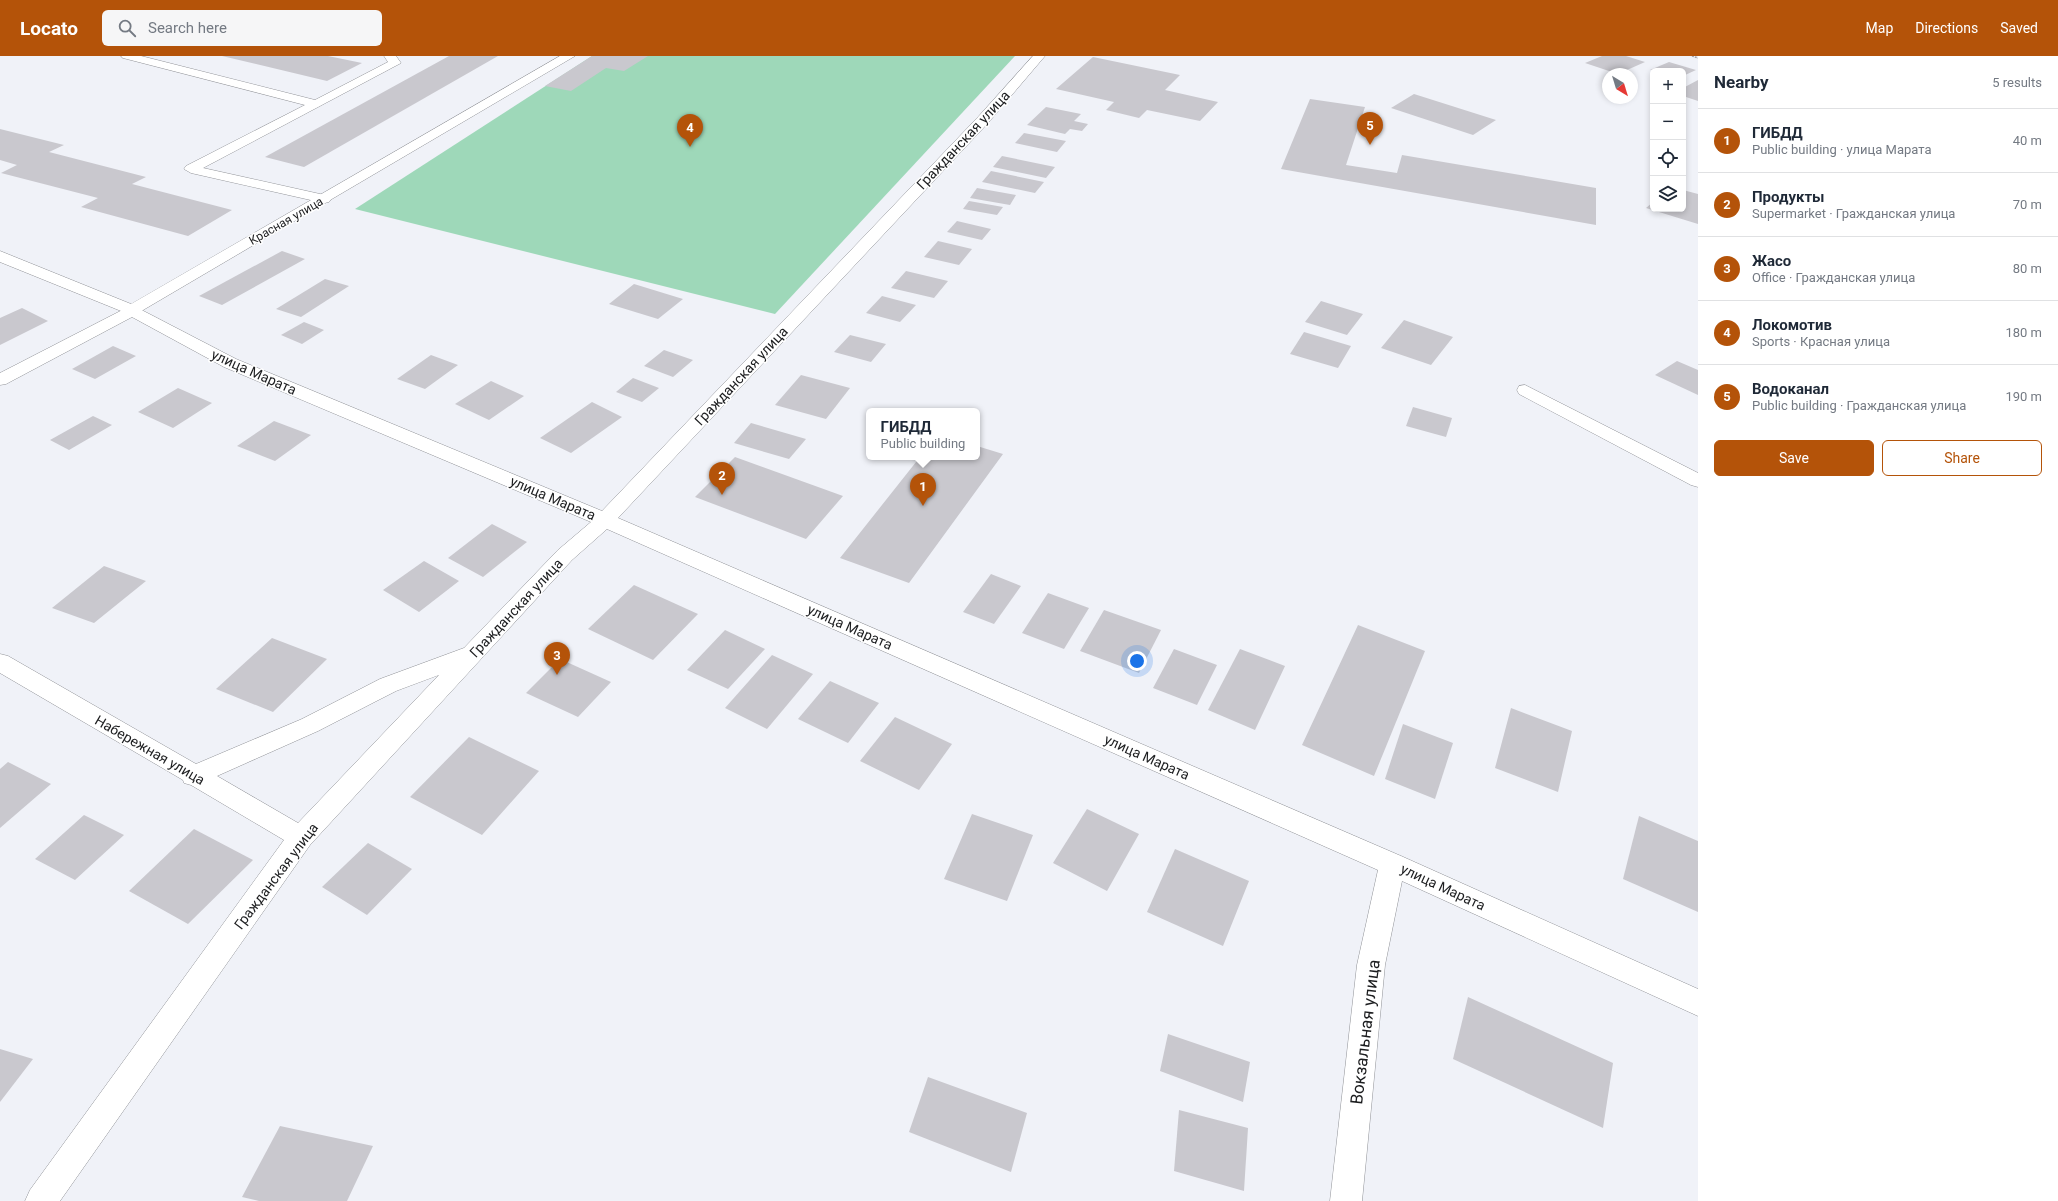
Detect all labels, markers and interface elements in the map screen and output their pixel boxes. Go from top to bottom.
search box [102,10,382,46]
text: Locato [20,17,78,40]
icon: search [116,17,138,39]
text: Search here [148,19,227,37]
text: Map [1866,20,1893,36]
text: Directions [1915,20,1978,36]
text: Saved [2000,20,2038,36]
north arrow [1602,68,1638,104]
map controls [1650,68,1686,212]
button: + [1650,68,1686,104]
text: Nearby [1714,72,1769,92]
text: 5 results [1992,75,2042,90]
street label: Гражданская улица [913,87,1013,193]
button: − [1650,104,1686,140]
pin: 5 [1357,112,1383,145]
pin: 4 [677,114,703,147]
text: ГИБДД [1752,124,1803,142]
text: 1 [1723,133,1731,148]
text: 40 m [2013,133,2042,148]
button: locate [1650,140,1686,176]
text: Public building · улица Марата [1752,142,1931,157]
button: layers [1650,176,1686,212]
text: Продукты [1752,188,1825,206]
street label: Красная улица [247,194,325,248]
text: 2 [1723,197,1731,212]
text: 70 m [2013,197,2042,212]
text: Supermarket · Гражданская улица [1752,206,1955,221]
text: Жасо [1752,252,1791,270]
text: 3 [1723,261,1731,276]
text: 80 m [2013,261,2042,276]
text: Office · Гражданская улица [1752,270,1915,285]
text: Локомотив [1752,316,1832,334]
street label: Гражданская улица [691,323,791,429]
text: 4 [1723,325,1731,340]
text: 180 m [2005,325,2042,340]
text: Sports · Красная улица [1752,334,1890,349]
street label: улица Марата [209,346,299,398]
text: Водоканал [1752,380,1829,398]
text: 5 [1723,389,1731,404]
text: 190 m [2005,389,2042,404]
text: Public building · Гражданская улица [1752,398,1966,413]
popup [866,408,980,460]
text: ГИБДД [881,418,931,436]
text: Public building [881,436,965,451]
button: Save [1714,440,1874,476]
button: Share [1882,440,2042,476]
pin: 2 [709,462,735,495]
street label: улица Марата [508,473,598,523]
pin: 1 [910,473,936,506]
street label: Гражданская улица [466,555,566,661]
street label: улица Марата [805,601,895,653]
pin: 3 [544,642,570,675]
your location [1127,651,1147,671]
street label: Набережная улица [92,712,208,788]
street label: улица Марата [1102,731,1192,783]
street label: Гражданская улица [231,820,321,932]
street label: улица Марата [1398,860,1488,914]
street label: Вокзальная улица [1346,958,1384,1106]

